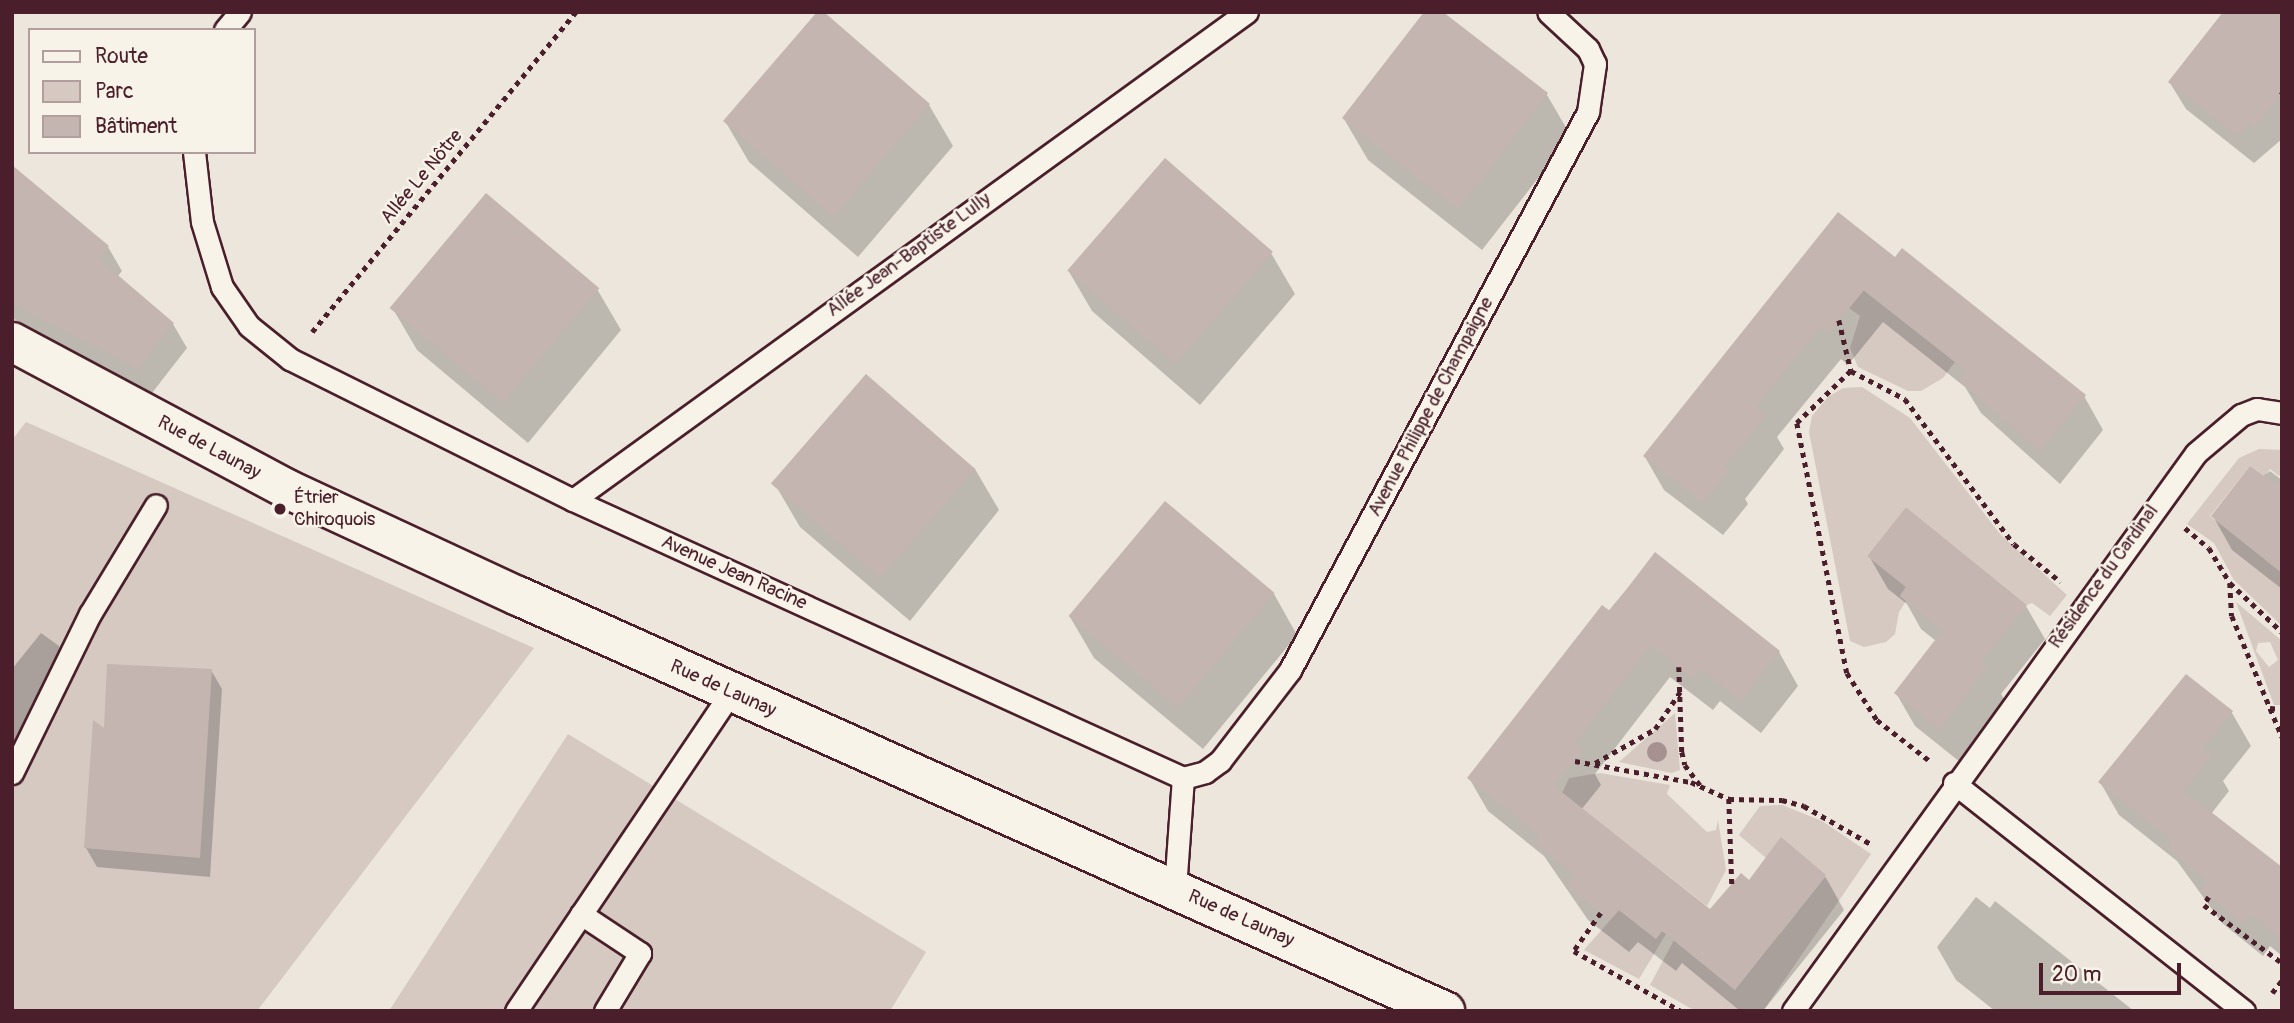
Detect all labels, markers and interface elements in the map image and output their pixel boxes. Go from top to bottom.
legend [28,28,256,154]
text: Route [95,43,148,70]
text: Parc [95,78,134,105]
text: Bâtiment [95,113,177,140]
street label: Allée Le Nôtre [376,125,468,229]
street label: Allée Jean-Baptiste Lully [823,188,995,322]
street label: Avenue Philippe de Champaigne [1363,293,1499,521]
street label: Rue de Launay [154,411,264,485]
place label: Étrier Chiroquois [294,487,375,531]
marker: Étrier Chiroquois [272,501,288,517]
street label: Résidence du Cardinal [2044,501,2164,653]
street label: Avenue Jean Racine [658,531,810,615]
street label: Rue de Launay [667,656,779,722]
street label: Rue de Launay [1185,886,1297,952]
scale bar [2042,950,2184,994]
text: 20 m [2052,961,2101,988]

